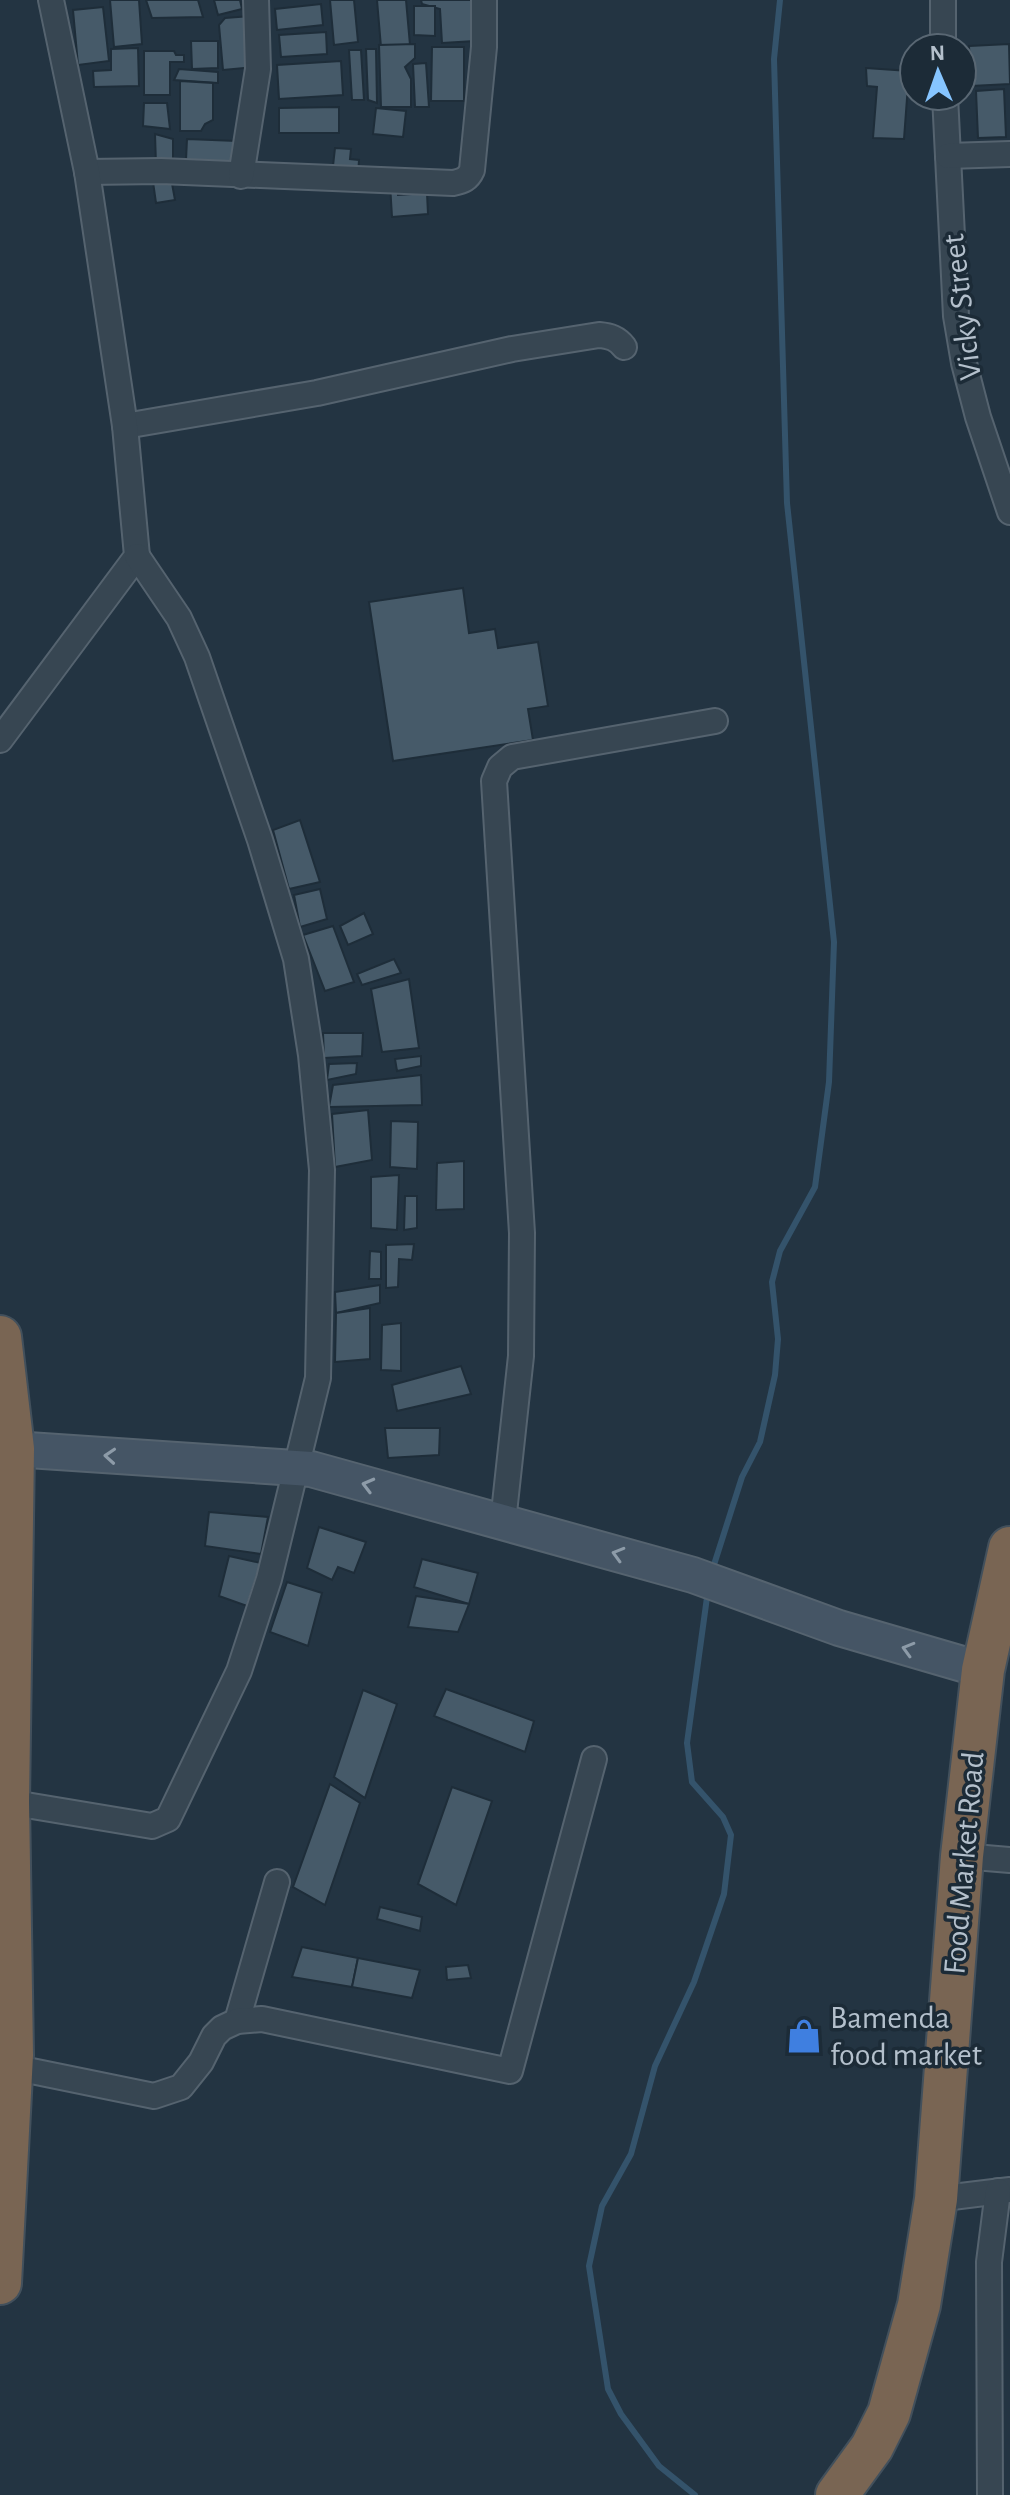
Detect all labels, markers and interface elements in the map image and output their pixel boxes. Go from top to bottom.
north arrow [898,32,978,112]
text: N [929,42,945,64]
street label: Vicky Street [937,232,987,382]
one-way arrow [103,1448,116,1465]
one-way arrow [361,1477,375,1494]
one-way arrow [612,1547,626,1563]
one-way arrow [902,1642,916,1658]
street label: Food Market Road [938,1750,990,1976]
place label: Bamenda food market [830,2002,982,2071]
shop icon: Bamenda food market [785,2017,823,2055]

